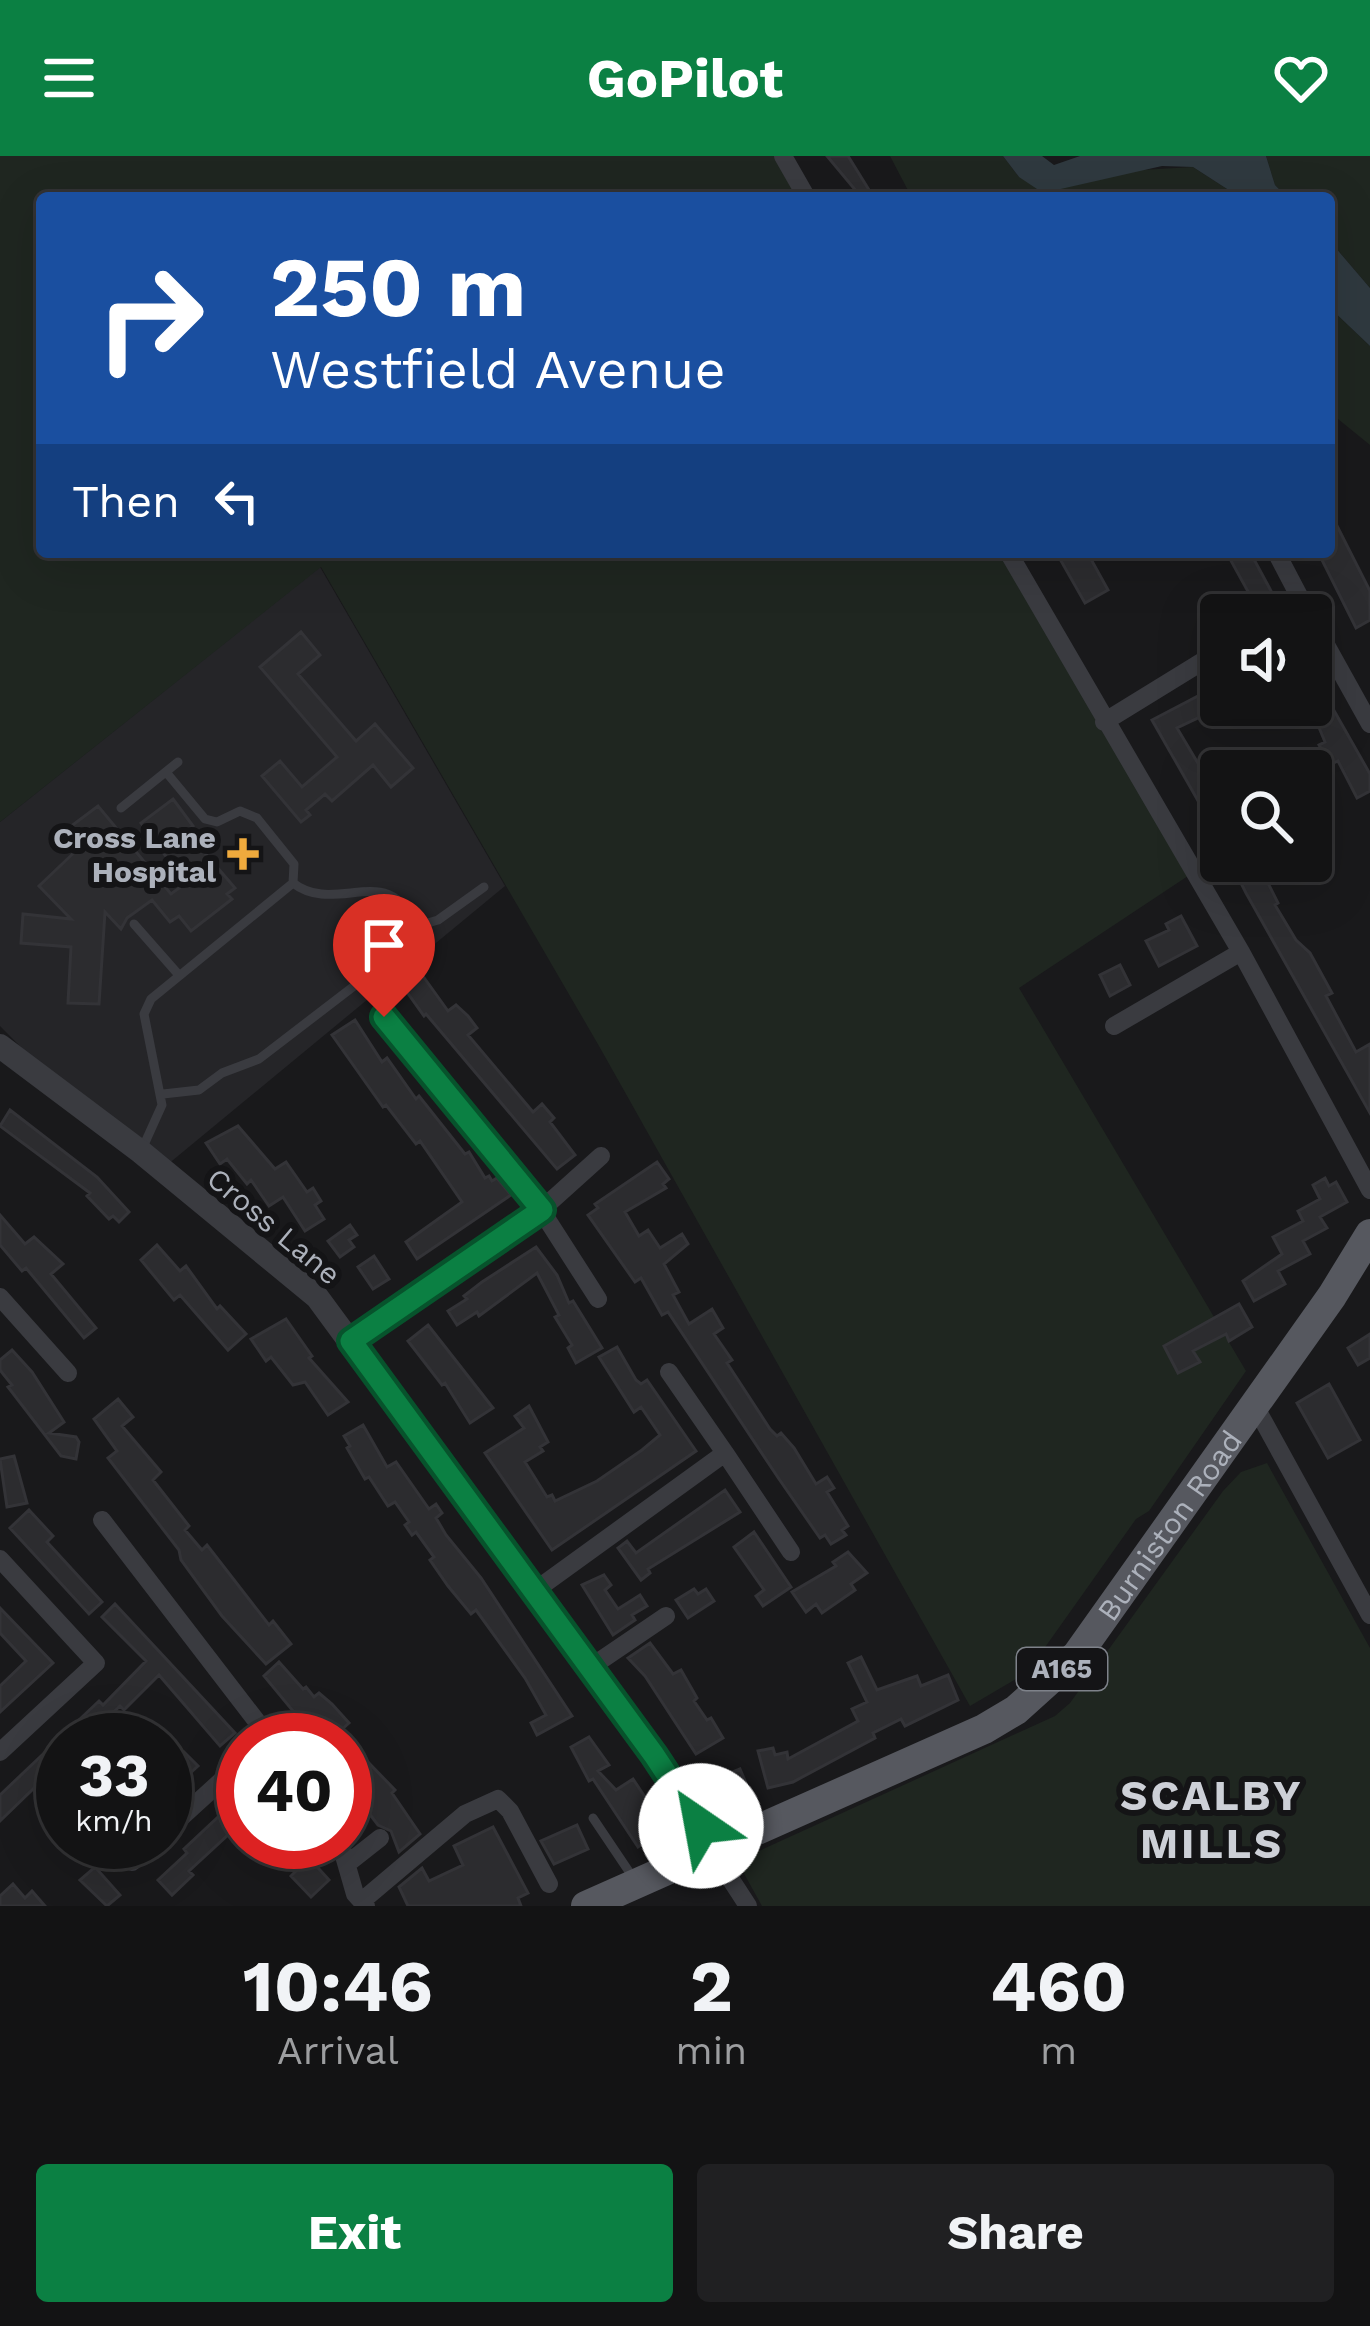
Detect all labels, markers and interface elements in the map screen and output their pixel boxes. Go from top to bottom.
icon: menu [36,45,102,111]
icon: heart [1268,45,1334,111]
text: GoPilot [587,47,783,110]
text: 250 m [270,238,526,336]
icon: right [72,240,228,396]
text: Westfield Avenue [270,338,726,401]
icon: left [204,468,270,534]
text: Then [72,475,180,528]
map controls [1200,594,1332,882]
button: sound [1200,594,1332,726]
button: search [1200,750,1332,882]
place label: Cross Lane Hospital [53,820,216,889]
marker: Cross Lane Hospital [227,838,259,870]
pin [333,894,435,1017]
icon: arrive [351,912,417,978]
street label: Cross Lane [200,1160,348,1292]
street label: Burniston Road [1090,1423,1249,1627]
road number: A165 [1017,1648,1107,1690]
speed limit sign: 40 [216,1713,372,1869]
text: 33 [78,1740,150,1811]
position arrow [638,1763,764,1889]
district label: SCALBY MILLS [1120,1771,1304,1868]
text: km/h [75,1803,153,1838]
text: 10:46 [243,1944,433,2028]
text: 2 [690,1944,733,2028]
text: 460 [990,1944,1127,2028]
text: Arrival [277,2028,399,2073]
text: min [676,2028,747,2073]
text: m [1040,2028,1077,2073]
button: Exit [36,2164,673,2302]
button: Share [697,2164,1334,2302]

